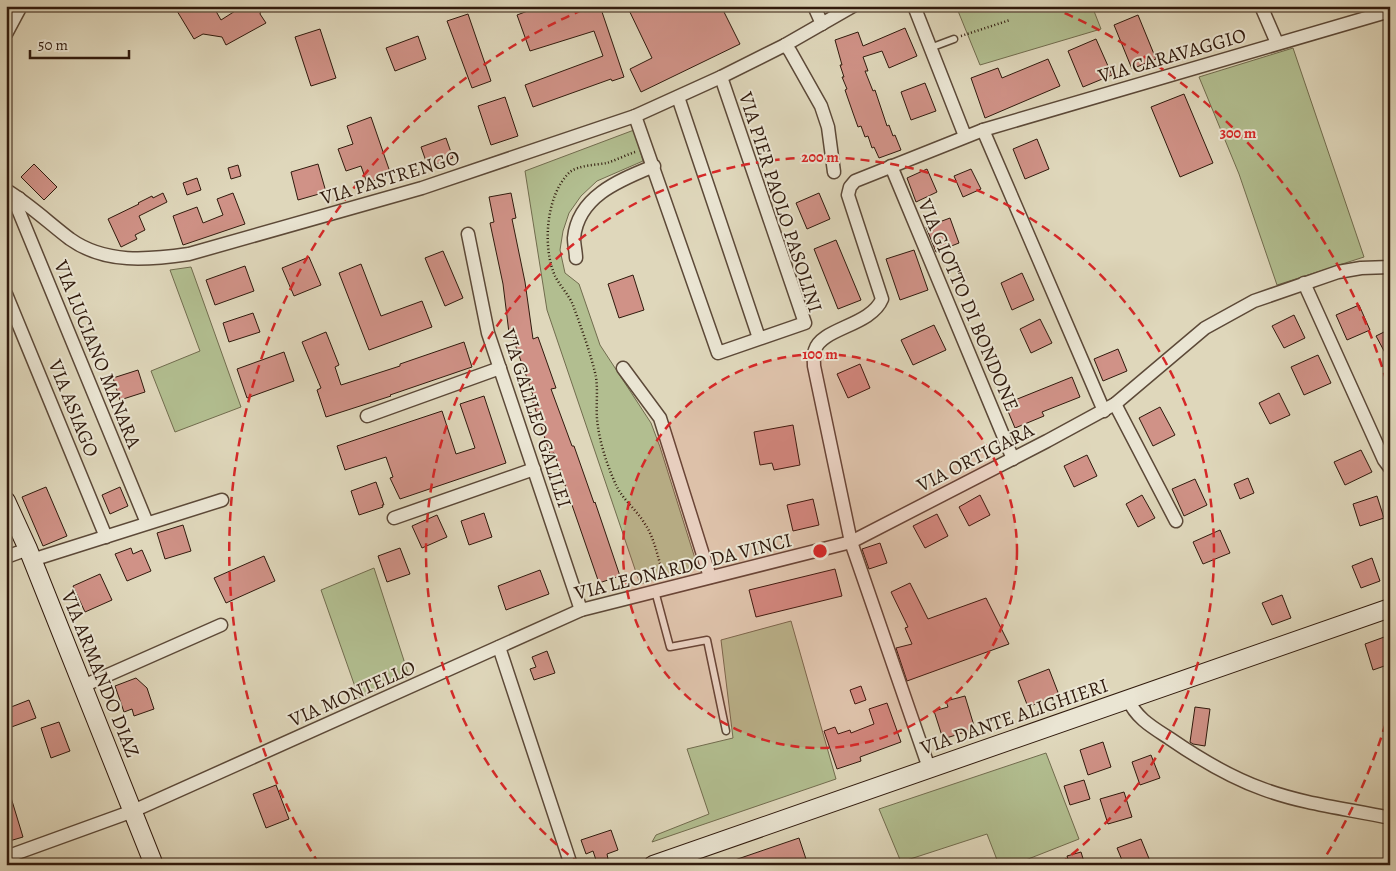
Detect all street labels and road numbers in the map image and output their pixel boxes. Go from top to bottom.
street label: VIA CARAVAGGIO [1094,21,1249,90]
street label: VIA PIER PAOLO PASOLINI [732,88,829,316]
street label: VIA PASTRENGO [316,143,463,212]
street label: VIA GIOTTO DI BONDONE [911,194,1026,415]
street label: VIA LUCIANO MANARA [47,255,148,452]
street label: VIA GALILEO GALILEI [495,324,578,511]
street label: VIA ASIAGO [41,355,105,461]
street label: VIA ORTIGARA [911,416,1039,499]
street label: VIA LEONARDO DA VINCI [571,526,794,607]
street label: VIA ARMANDO DIAZ [54,586,146,762]
street label: VIA MONTELLO [284,653,420,734]
street label: VIA DANTE ALIGHIERI [916,672,1112,762]

